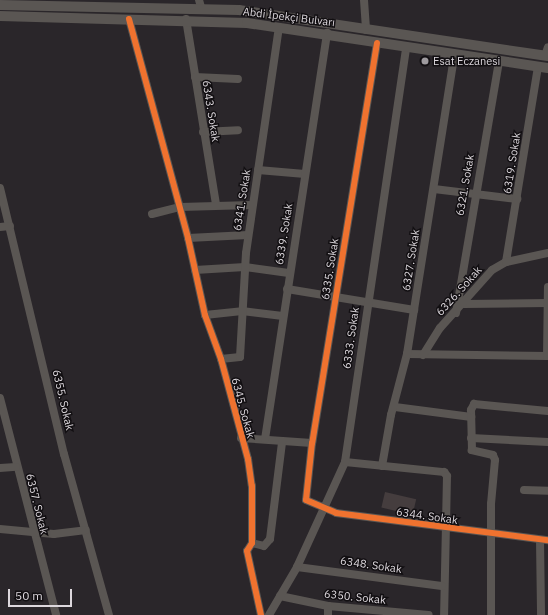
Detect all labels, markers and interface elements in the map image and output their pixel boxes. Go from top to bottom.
street label: Abdi İpekçi Bulvarı [242,5,336,29]
place label: Esat Eczanesi [433,54,500,68]
marker: Esat Eczanesi [420,56,430,66]
street label: 6343. Sokak [200,79,222,143]
street label: 6319. Sokak [501,131,523,195]
street label: 6321. Sokak [453,153,477,217]
street label: 6341. Sokak [231,168,253,232]
street label: 6339. Sokak [273,202,295,266]
street label: 6327. Sokak [400,228,422,292]
street label: 6335. Sokak [319,237,341,301]
street label: 6326. Sokak [433,264,485,318]
street label: 6333. Sokak [340,306,362,370]
street label: 6355. Sokak [50,368,76,432]
street label: 6345. Sokak [229,376,257,440]
street label: 6357. Sokak [23,472,51,536]
street label: 6344. Sokak [395,505,459,527]
street label: 6348. Sokak [339,554,403,576]
scale bar [10,581,74,607]
street label: 6350. Sokak [324,587,386,607]
text: 50 m [15,588,43,603]

